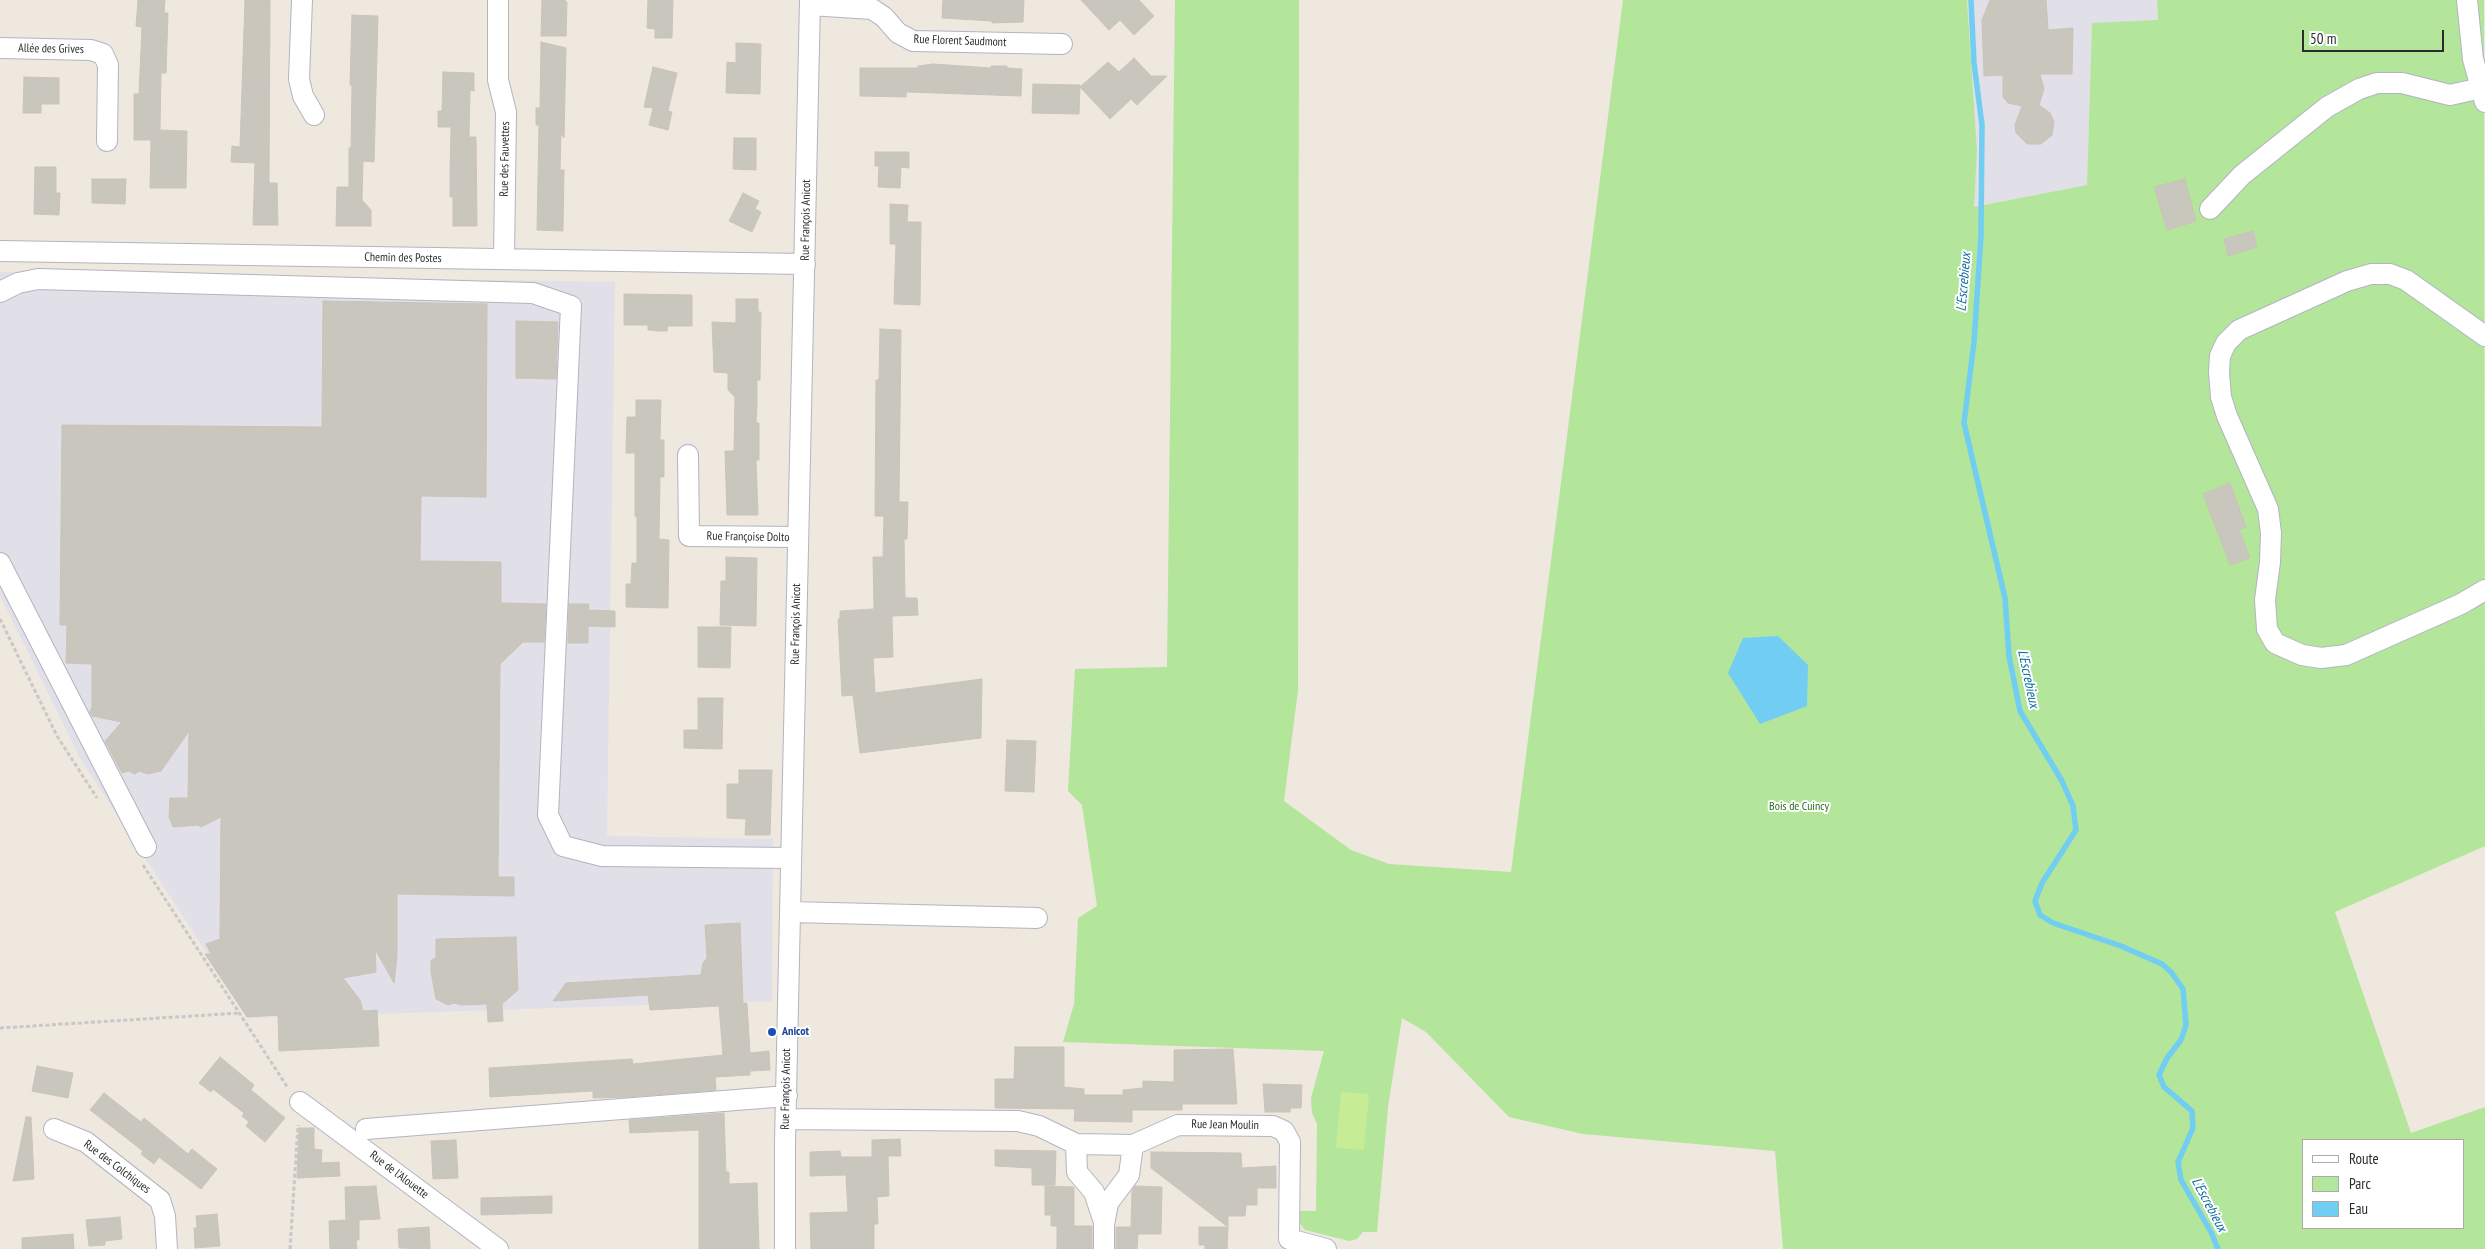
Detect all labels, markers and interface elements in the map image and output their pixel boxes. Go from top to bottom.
scale bar [2305,20,2448,52]
text: 50 m [2310,29,2336,48]
street label: Rue Florent Saudmont [913,32,1007,50]
street label: Allée des Grives [18,41,84,57]
street label: Rue des Fauvettes [497,121,513,197]
street label: Rue François Anicot [798,179,814,261]
street label: Chemin des Postes [364,250,442,266]
water label: L'Escrebieux [1953,252,1975,312]
street label: Rue Françoise Dolto [706,529,790,545]
street label: Rue François Anicot [788,583,804,665]
water label: L'Escrebieux [2014,648,2042,710]
park label: Bois de Cuincy [1769,800,1829,814]
place label: Anicot [782,1025,809,1039]
marker: Anicot [766,1026,778,1038]
street label: Rue François Anicot [778,1048,794,1130]
street label: Rue Jean Moulin [1191,1117,1259,1133]
street label: Rue des Colchiques [81,1137,153,1197]
legend [2302,1139,2465,1229]
street label: Rue de l'Alouette [367,1148,431,1202]
text: Route [2349,1149,2379,1168]
text: Parc [2349,1174,2371,1193]
water label: L'Escrebieux [2188,1175,2230,1235]
text: Eau [2349,1199,2368,1218]

